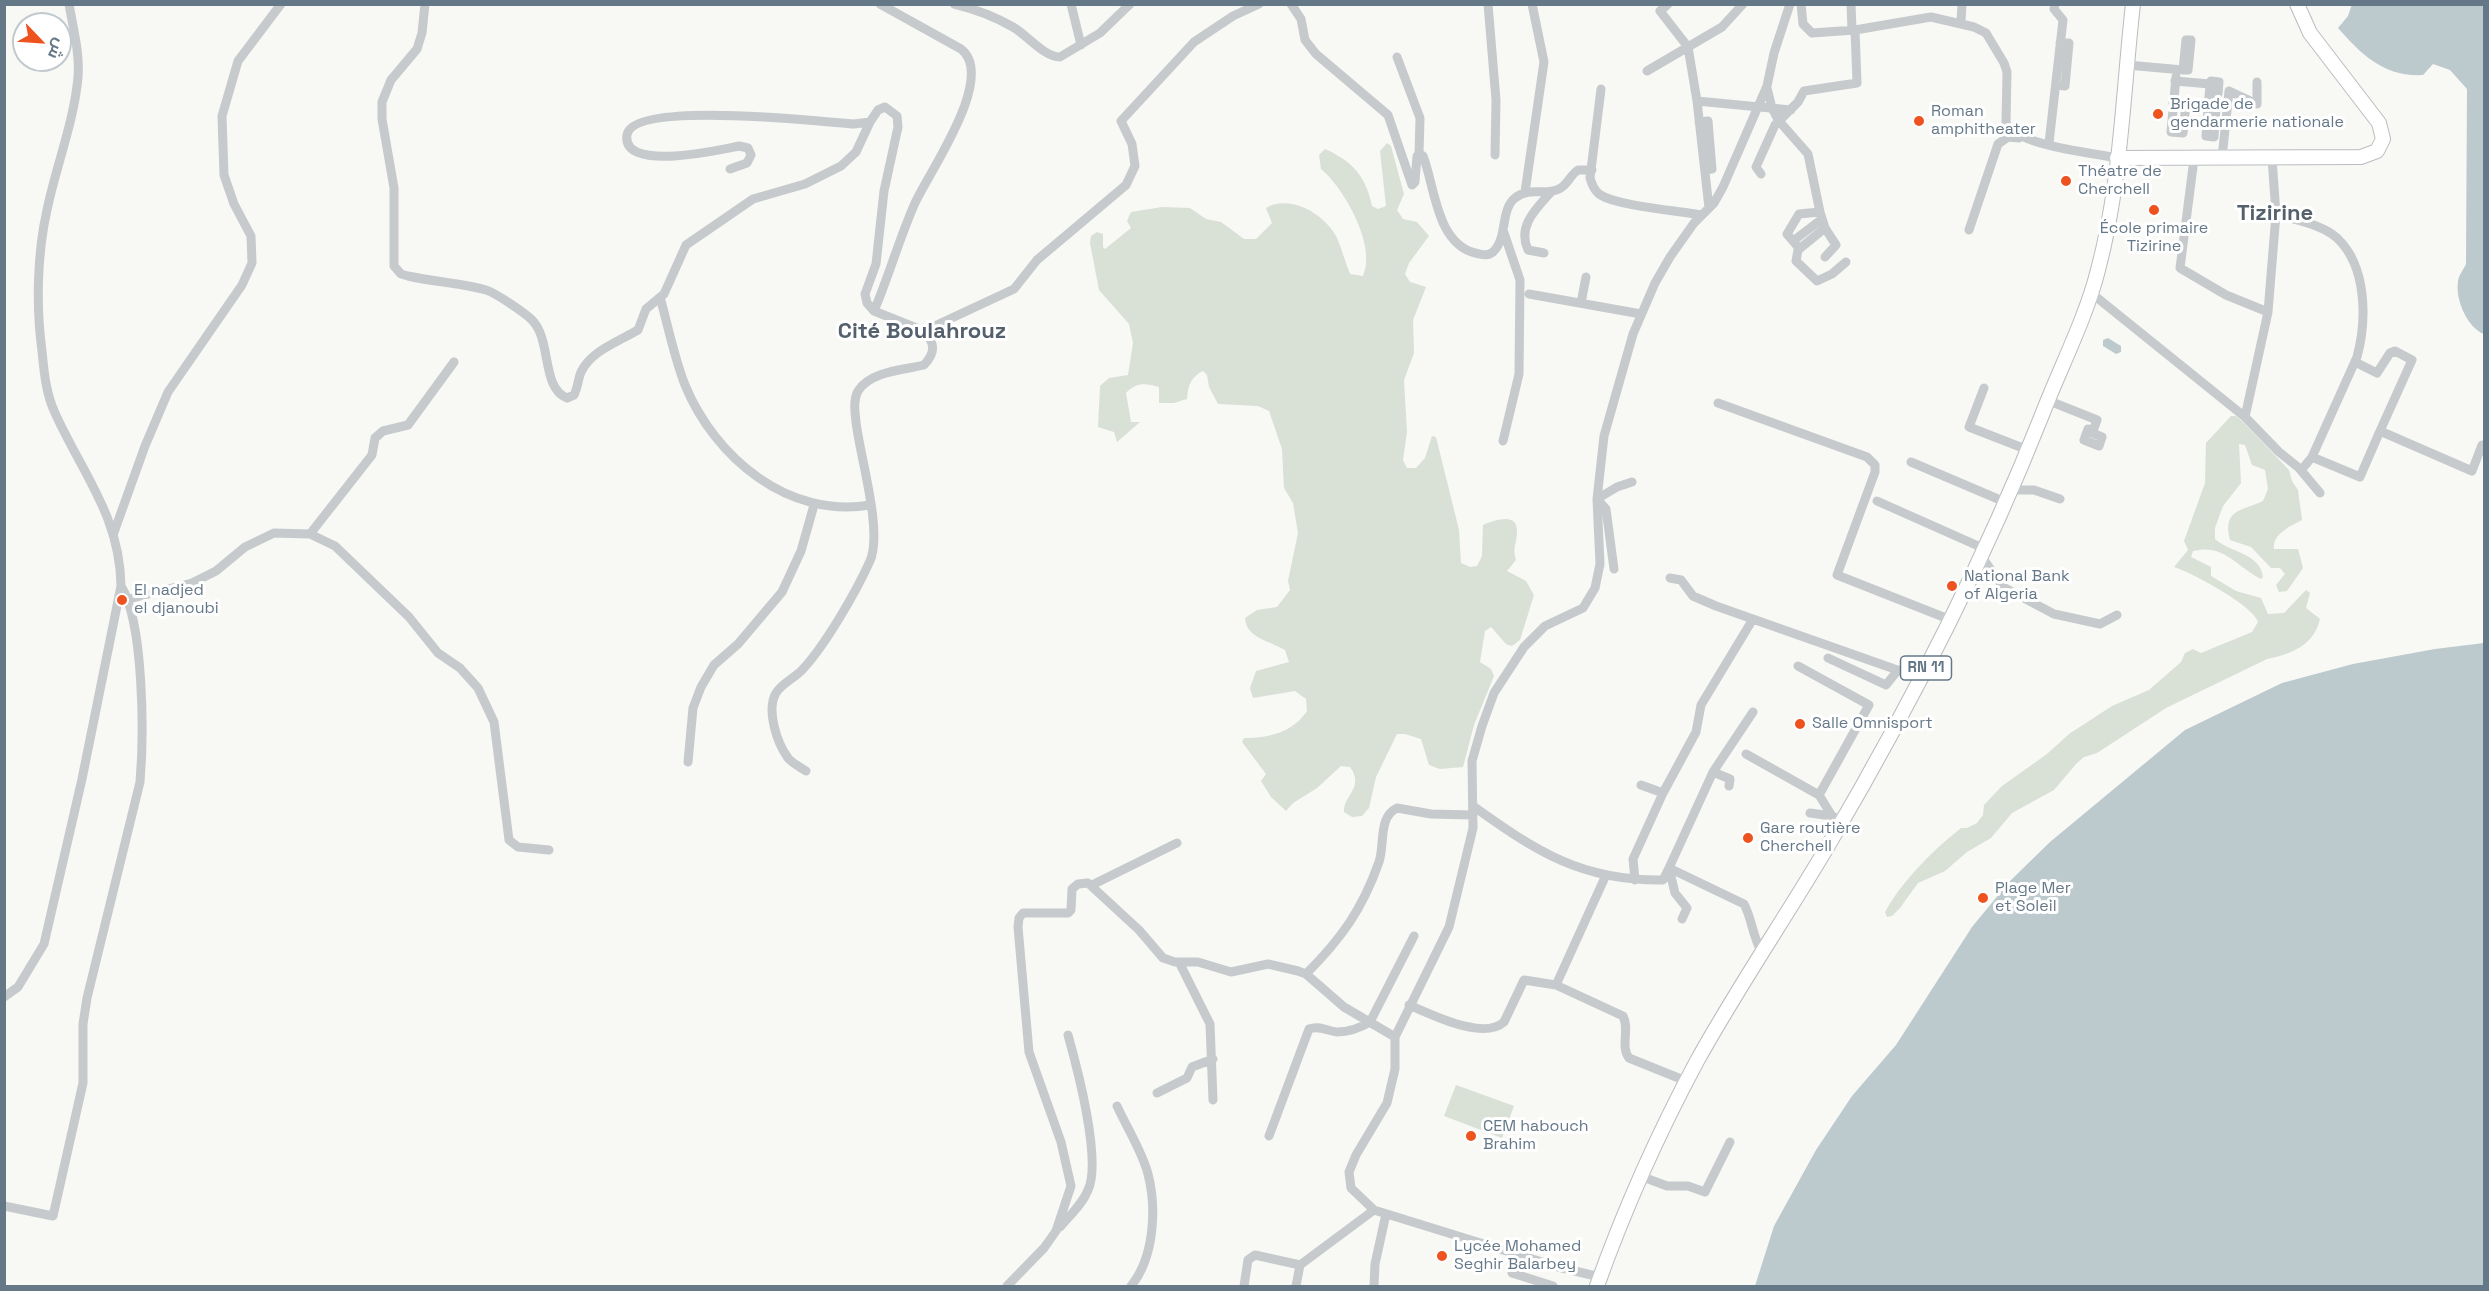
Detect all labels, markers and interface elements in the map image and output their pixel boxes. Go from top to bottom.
north arrow [12,12,72,72]
text: ش [43,35,71,63]
place label: Brigade de gendarmerie nationale [2170,95,2344,133]
place label: Roman amphitheater [1931,102,2036,140]
marker: Brigade de gendarmerie nationale [2151,107,2165,121]
marker: Roman amphitheater [1912,114,1926,128]
place label: Théatre de Cherchell [2078,162,2162,200]
marker: Théatre de Cherchell [2059,174,2073,188]
district label: Tizirine [2237,201,2313,227]
marker: École primaire Tizirine [2147,203,2161,217]
place label: École primaire Tizirine [2100,219,2208,257]
district label: Cité Boulahrouz [838,319,1006,345]
place label: National Bank of Algeria [1964,567,2070,605]
marker: National Bank of Algeria [1945,579,1959,593]
place label: El nadjed el djanoubi [134,581,219,619]
marker: El nadjed el djanoubi [115,593,129,607]
road number: RN 11 [1900,656,1952,680]
place label: Salle Omnisport [1812,714,1933,734]
marker: Salle Omnisport [1793,717,1807,731]
place label: Gare routière Cherchell [1760,819,1860,857]
marker: Gare routière Cherchell [1741,831,1755,845]
place label: Plage Mer et Soleil [1995,879,2071,917]
marker: Plage Mer et Soleil [1976,891,1990,905]
place label: CEM habouch Brahim [1483,1117,1589,1155]
marker: CEM habouch Brahim [1464,1129,1478,1143]
place label: Lycée Mohamed Seghir Balarbey [1454,1237,1581,1275]
marker: Lycée Mohamed Seghir Balarbey [1435,1249,1449,1263]

